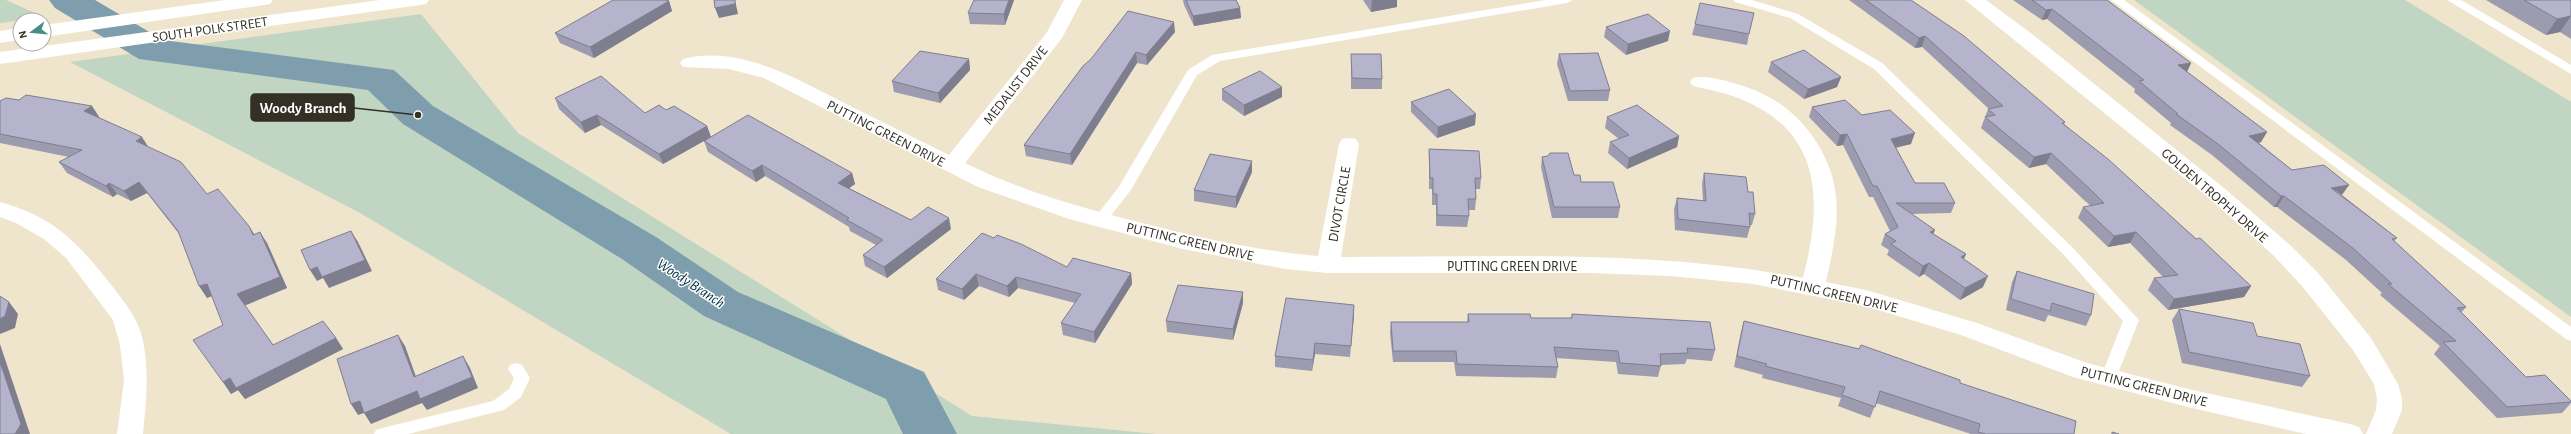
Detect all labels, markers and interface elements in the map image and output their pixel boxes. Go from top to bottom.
north arrow [12,12,52,52]
street label: SOUTH POLK STREET [152,15,269,45]
text: N [17,29,29,40]
street label: MEDALIST DRIVE [981,44,1051,127]
callout: Woody Branch [251,94,354,121]
street label: PUTTING GREEN DRIVE [824,98,947,170]
text: Woody Branch [260,101,346,116]
street label: GOLDEN TROPHY DRIVE [2159,146,2270,246]
street label: DIVOT CIRCLE [1326,165,1354,243]
street label: PUTTING GREEN DRIVE [1125,221,1255,263]
water label: Woody Branch [654,256,727,311]
street label: PUTTING GREEN DRIVE [1447,260,1577,274]
street label: PUTTING GREEN DRIVE [1769,273,1899,315]
street label: PUTTING GREEN DRIVE [2079,364,2209,410]

